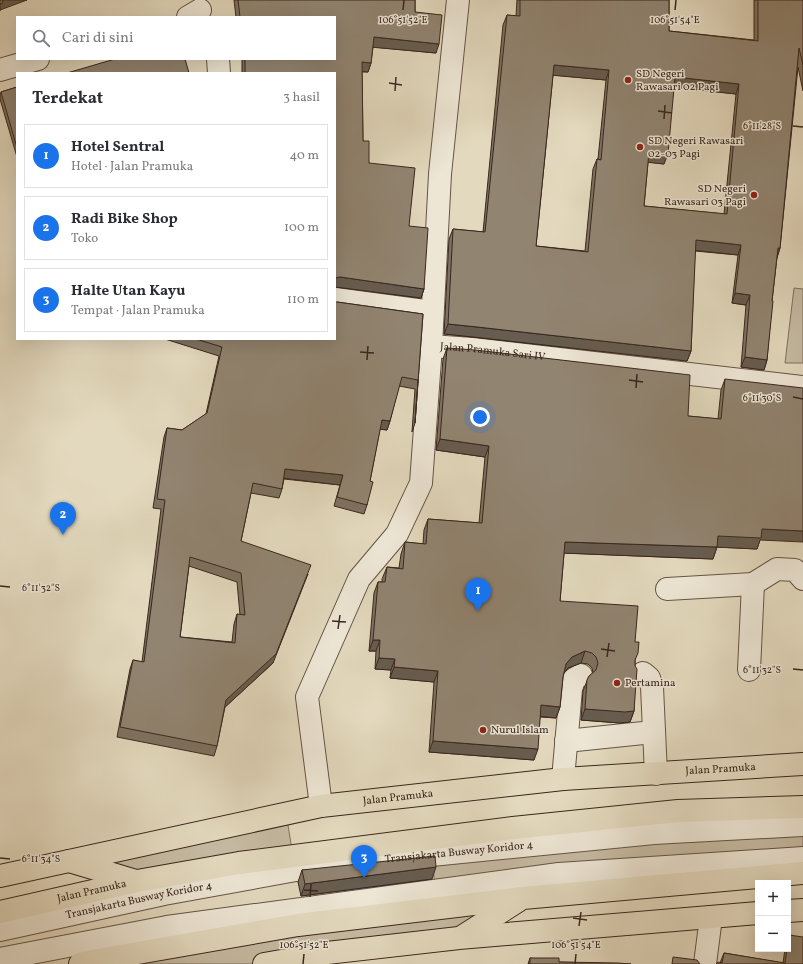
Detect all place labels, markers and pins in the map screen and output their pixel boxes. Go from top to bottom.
place label: SD Negeri Rawasari 02 Pagi [636,67,719,95]
marker: SD Negeri Rawasari 02 Pagi [623,75,633,85]
place label: SD Negeri Rawasari 02-03 Pagi [648,134,743,162]
marker: SD Negeri Rawasari 02-03 Pagi [635,142,645,152]
place label: SD Negeri Rawasari 03 Pagi [664,182,746,210]
marker: SD Negeri Rawasari 03 Pagi [749,190,759,200]
pin: 2 [50,502,76,535]
pin: 1 [465,578,491,611]
place label: Pertamina [625,676,676,691]
marker: Pertamina [612,678,622,688]
place label: Nurul Islam [491,723,549,738]
marker: Nurul Islam [478,725,488,735]
pin: 3 [351,845,377,878]

